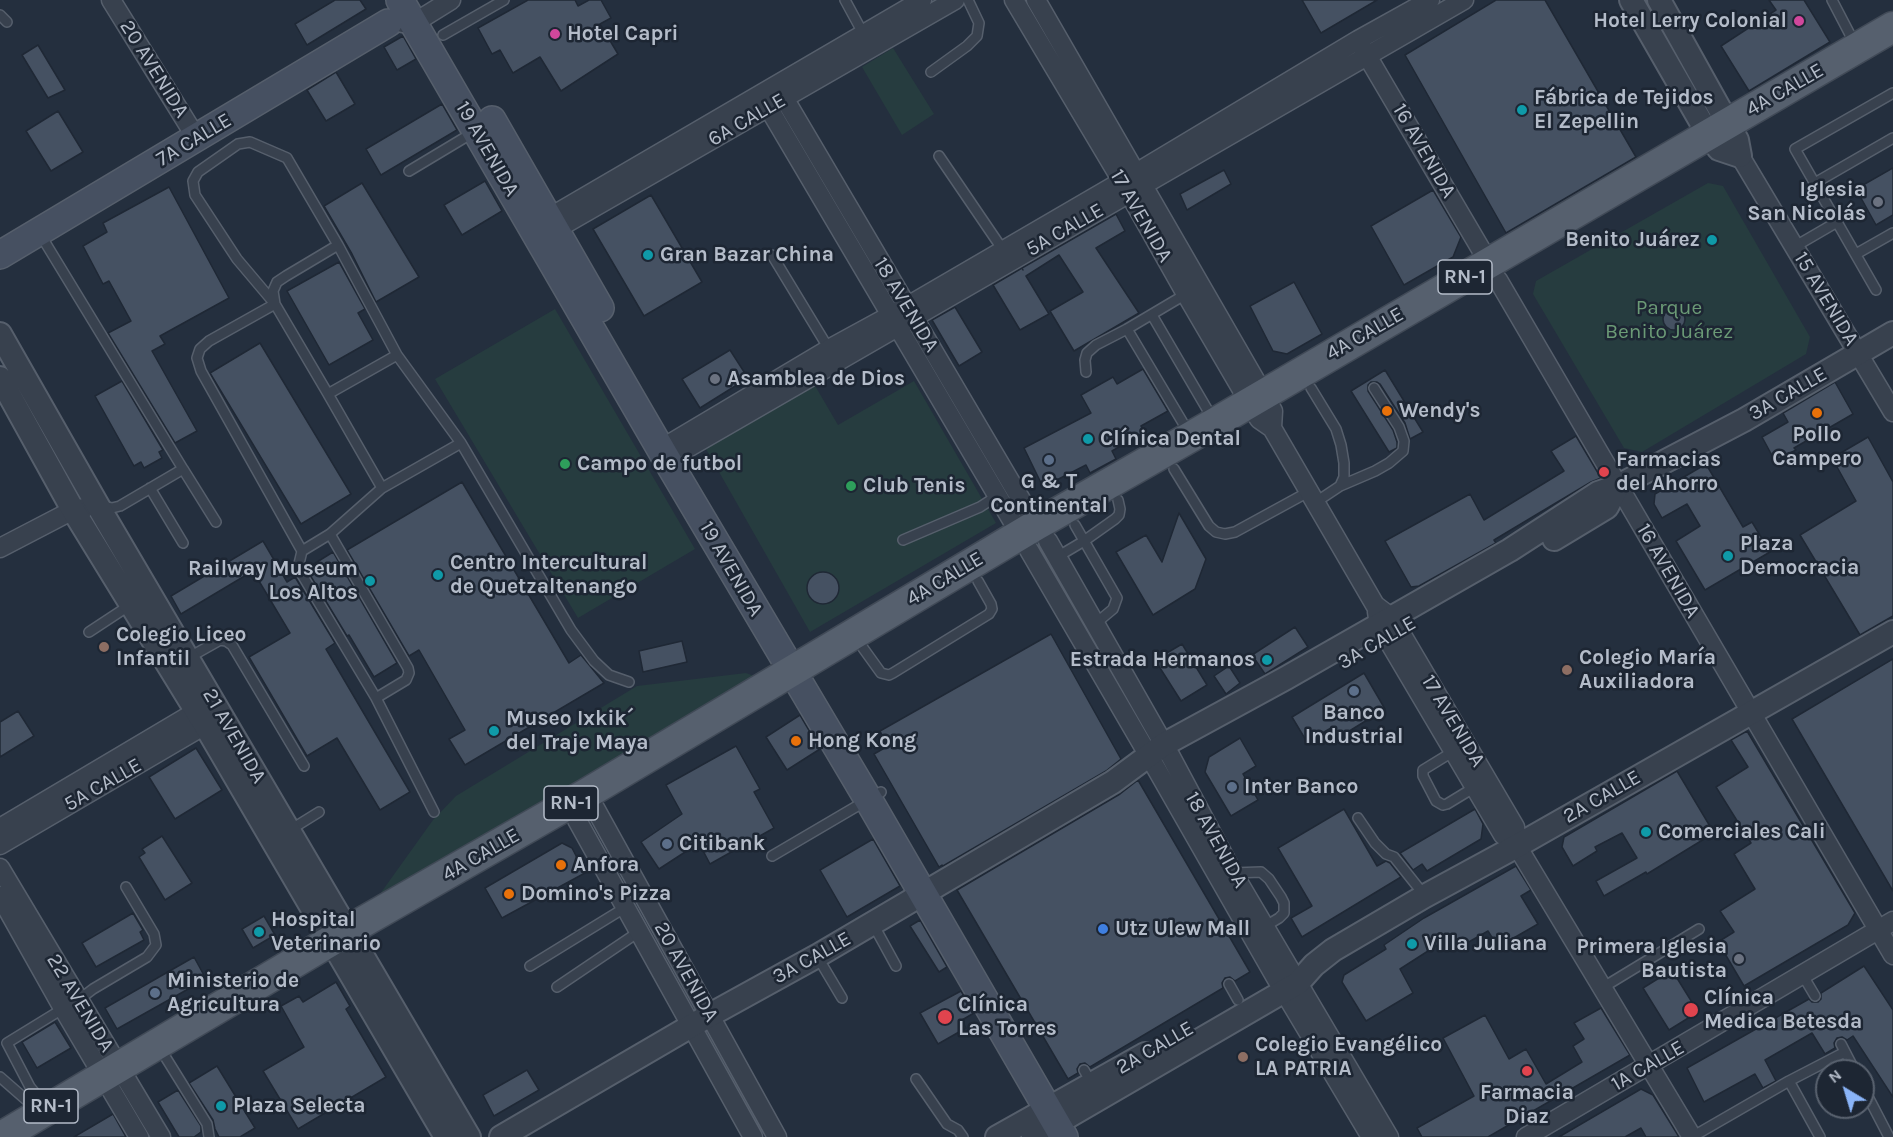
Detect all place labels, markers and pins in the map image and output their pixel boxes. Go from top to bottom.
place label: Hotel Lerry Colonial [1593,8,1787,34]
marker: Hotel Lerry Colonial [1792,14,1806,28]
place label: Hotel Capri [567,21,678,47]
marker: Hotel Capri [548,27,562,41]
place label: Fábrica de Tejidos El Zepellin [1534,85,1714,135]
marker: Fábrica de Tejidos El Zepellin [1515,103,1529,117]
place label: Iglesia San Nicolás [1747,177,1866,227]
marker: Iglesia San Nicolás [1871,195,1885,209]
place label: Benito Juárez [1565,227,1700,253]
marker: Benito Juárez [1705,233,1719,247]
place label: Gran Bazar China [660,242,834,268]
marker: Gran Bazar China [641,248,655,262]
place label: Asamblea de Dios [727,366,905,392]
marker: Asamblea de Dios [708,372,722,386]
place label: Wendy's [1399,398,1481,424]
marker: Wendy's [1380,404,1394,418]
marker: Pollo Campero [1810,406,1824,420]
place label: Pollo Campero [1772,422,1862,472]
place label: Clínica Dental [1100,426,1241,452]
marker: Clínica Dental [1081,432,1095,446]
place label: Farmacias del Ahorro [1616,447,1721,497]
place label: Campo de futbol [577,451,742,477]
marker: G & T Continental [1042,453,1056,467]
marker: Campo de futbol [558,457,572,471]
marker: Farmacias del Ahorro [1597,465,1611,479]
place label: G & T Continental [990,469,1108,519]
place label: Club Tenis [863,473,966,499]
marker: Club Tenis [844,479,858,493]
place label: Plaza Democracia [1740,531,1859,581]
marker: Plaza Democracia [1721,549,1735,563]
place label: Centro Intercultural de Quetzaltenango [450,550,647,600]
place label: Railway Museum Los Altos [188,556,358,606]
marker: Centro Intercultural de Quetzaltenango [431,568,445,582]
marker: Railway Museum Los Altos [363,574,377,588]
place label: Colegio Liceo Infantil [116,622,246,672]
marker: Colegio Liceo Infantil [97,640,111,654]
place label: Colegio María Auxiliadora [1579,645,1716,695]
place label: Estrada Hermanos [1070,647,1255,673]
marker: Estrada Hermanos [1260,653,1274,667]
marker: Colegio María Auxiliadora [1560,663,1574,677]
marker: Banco Industrial [1347,684,1361,698]
place label: Banco Industrial [1305,700,1403,750]
place label: Museo Ixkik´ del Traje Maya [506,706,649,756]
marker: Museo Ixkik´ del Traje Maya [487,724,501,738]
place label: Hong Kong [808,728,916,754]
marker: Hong Kong [789,734,803,748]
place label: Inter Banco [1244,774,1358,800]
marker: Inter Banco [1225,780,1239,794]
place label: Comerciales Cali [1658,819,1826,845]
marker: Comerciales Cali [1639,825,1653,839]
place label: Citibank [679,831,765,857]
marker: Citibank [660,837,674,851]
place label: Anfora [573,852,639,878]
marker: Anfora [554,858,568,872]
place label: Domino's Pizza [521,881,671,907]
marker: Domino's Pizza [502,887,516,901]
place label: Hospital Veterinario [271,907,381,957]
place label: Utz Ulew Mall [1115,916,1250,942]
marker: Utz Ulew Mall [1096,922,1110,936]
marker: Hospital Veterinario [252,925,266,939]
place label: Villa Juliana [1424,931,1547,957]
place label: Primera Iglesia Bautista [1576,934,1727,984]
marker: Villa Juliana [1405,937,1419,951]
marker: Primera Iglesia Bautista [1732,952,1746,966]
place label: Ministerio de Agricultura [167,968,299,1018]
place label: Clínica Medica Betesda [1704,985,1862,1035]
marker: Ministerio de Agricultura [148,986,162,1000]
place label: Clínica Las Torres [958,992,1057,1042]
marker: Clínica Medica Betesda [1682,1001,1700,1019]
marker: Clínica Las Torres [936,1008,954,1026]
place label: Colegio Evangélico LA PATRIA [1255,1032,1442,1082]
marker: Colegio Evangélico LA PATRIA [1236,1050,1250,1064]
marker: Farmacia Diaz [1520,1064,1534,1078]
place label: Farmacia Diaz [1480,1080,1574,1130]
place label: Plaza Selecta [233,1093,366,1119]
marker: Plaza Selecta [214,1099,228,1113]

